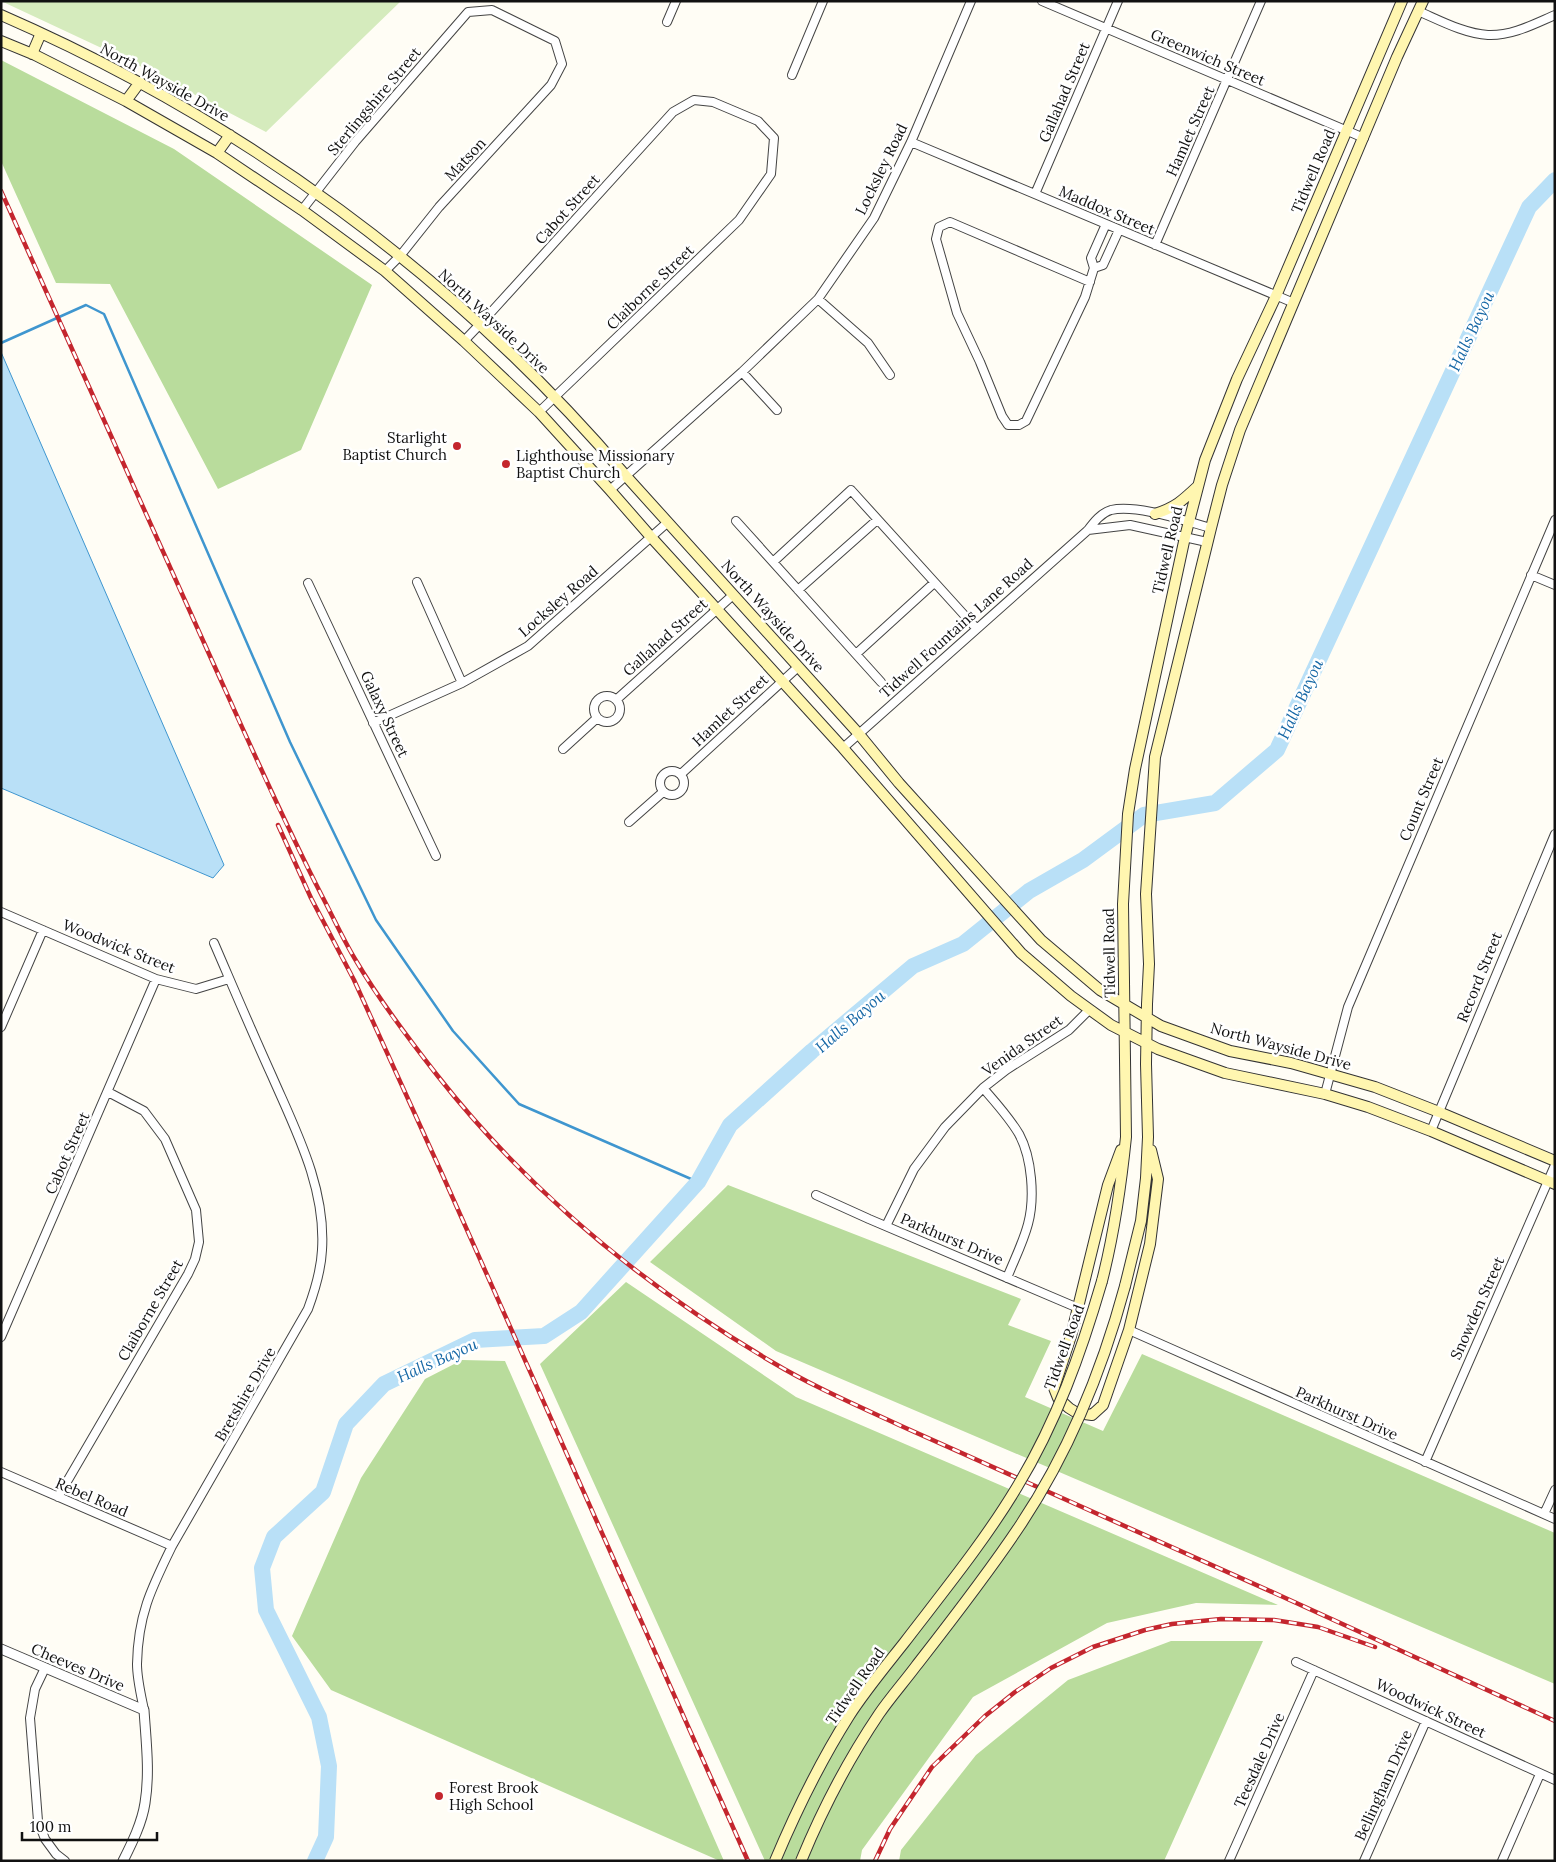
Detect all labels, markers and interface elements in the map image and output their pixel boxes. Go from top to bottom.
street label: Greenwich Street [1148,24,1268,90]
street label: North Wayside Drive [97,39,233,125]
street label: Gallahad Street [1034,39,1094,145]
street label: Sterlingshire Street [323,43,425,159]
street label: Hamlet Street [1162,83,1219,179]
street label: Locksley Road [851,120,911,218]
street label: Tidwell Road [1287,126,1339,216]
street label: Matson [440,133,490,185]
street label: Cabot Street [530,170,604,248]
street label: Maddox Street [1056,181,1158,239]
street label: Claiborne Street [602,240,698,334]
street label: North Wayside Drive [435,265,553,377]
water label: Halls Bayou [1444,287,1498,374]
place label: Starlight Baptist Church [342,428,447,464]
marker: Starlight Baptist Church [451,440,463,452]
place label: Lighthouse Missionary Baptist Church [516,446,674,482]
marker: Lighthouse Missionary Baptist Church [500,458,512,470]
street label: Tidwell Road [1148,504,1186,596]
street label: Tidwell Fountains Lane Road [875,554,1037,702]
street label: North Wayside Drive [717,556,829,676]
street label: Locksley Road [514,561,602,641]
street label: Gallahad Street [619,594,711,680]
water label: Halls Bayou [1273,655,1327,742]
street label: Galaxy Street [357,668,413,760]
street label: Hamlet Street [688,670,772,750]
street label: Count Street [1395,754,1447,844]
street label: Tidwell Road [1099,908,1119,998]
street label: Woodwick Street [60,915,178,977]
street label: Record Street [1452,929,1506,1025]
water label: Halls Bayou [811,985,889,1057]
street label: Venida Street [977,1010,1066,1080]
street label: North Wayside Drive [1209,1018,1353,1074]
street label: Cabot Street [40,1109,94,1197]
street label: Parkhurst Drive [898,1209,1006,1269]
street label: Snowden Street [1446,1253,1508,1362]
street label: Claiborne Street [113,1256,187,1364]
street label: Tidwell Road [1040,1302,1088,1392]
water label: Halls Bayou [394,1333,481,1387]
street label: Bretshire Drive [210,1344,280,1444]
street label: Parkhurst Drive [1293,1382,1401,1444]
street label: Rebel Road [53,1473,131,1521]
street label: Cheeves Drive [28,1639,128,1695]
street label: Tidwell Road [822,1644,888,1728]
street label: Woodwick Street [1373,1674,1489,1742]
street label: Teesdale Drive [1229,1709,1289,1811]
street label: Bellingham Drive [1350,1727,1416,1843]
place label: Forest Brook High School [449,1778,538,1814]
marker: Forest Brook High School [433,1790,445,1802]
scale bar [22,1810,158,1842]
text: 100 m [30,1817,71,1836]

